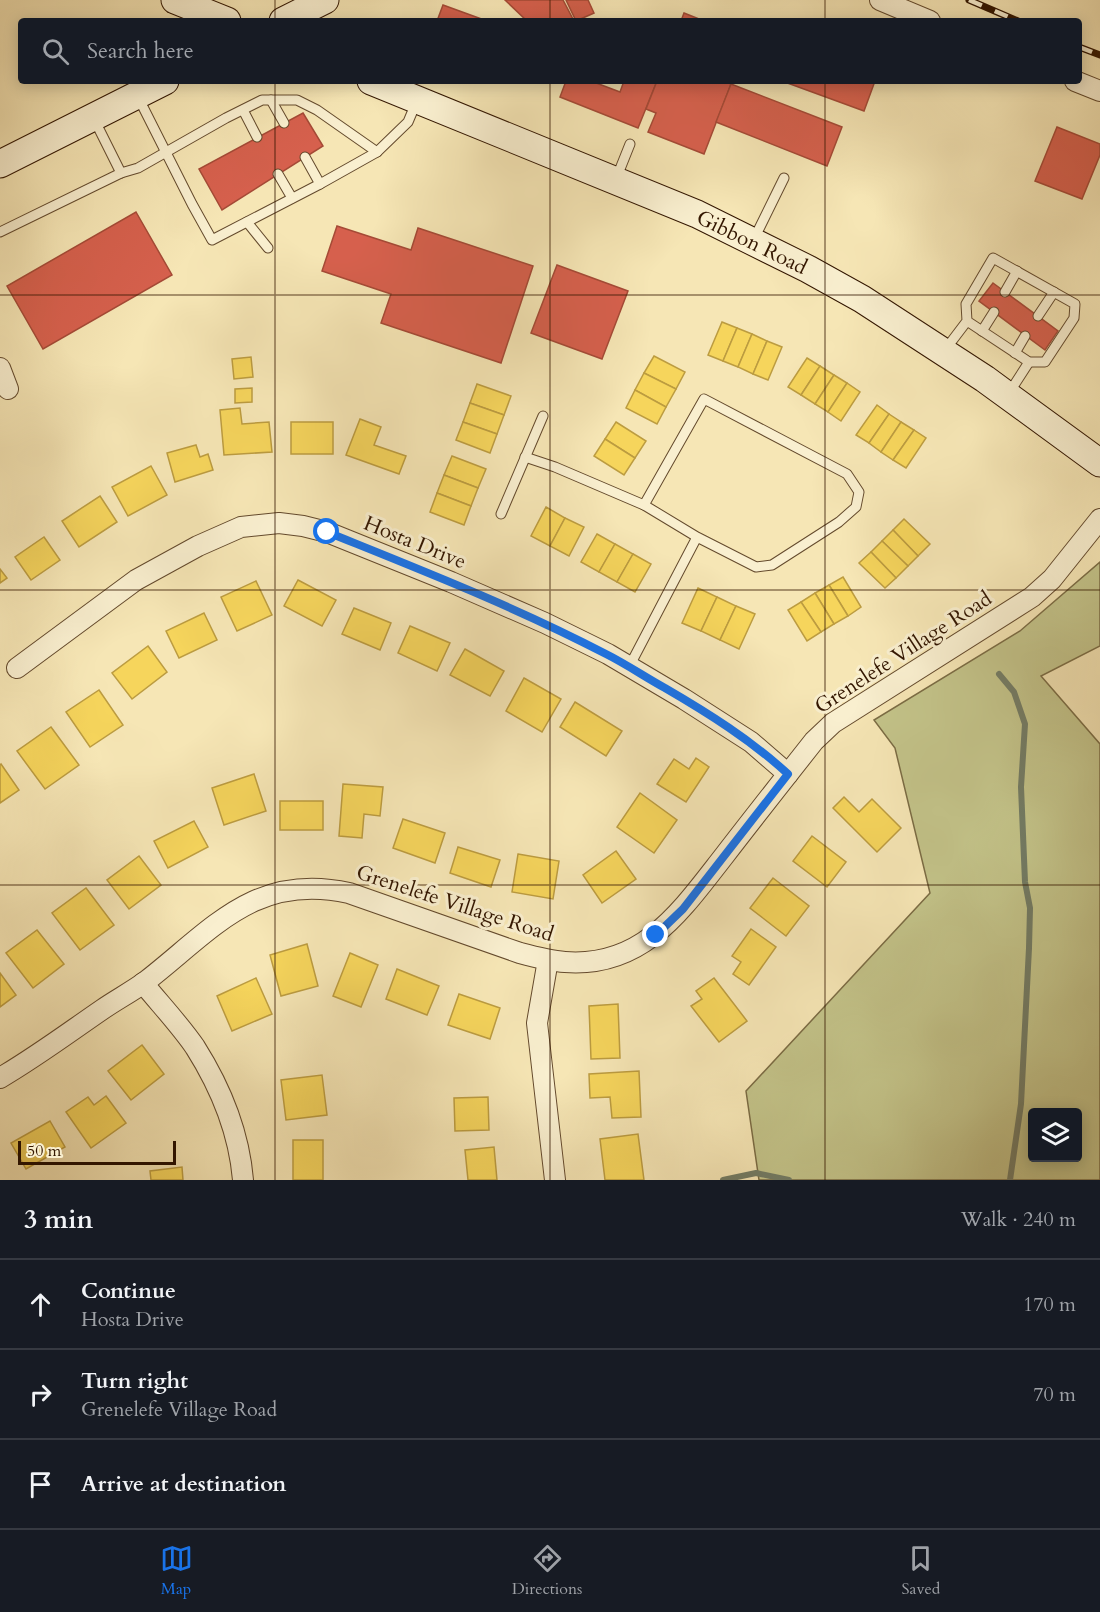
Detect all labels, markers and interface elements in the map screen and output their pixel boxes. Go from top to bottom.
search box [18,18,1082,84]
icon: search [39,35,72,68]
text: Search here [87,36,194,66]
street label: Gibbon Road [691,203,812,282]
street label: Hosta Drive [359,509,470,576]
route start [313,518,339,544]
street label: Grenelefe Village Road [809,584,998,721]
street label: Grenelefe Village Road [352,858,557,949]
route end [642,921,668,947]
map controls [1028,1108,1082,1162]
button: layers [1028,1108,1082,1162]
scale bar [18,1138,176,1166]
text: 50 m [27,1140,61,1162]
text: 3 min [24,1202,93,1237]
text: Walk · 240 m [961,1206,1076,1233]
text: Continue [81,1276,176,1306]
icon: ahead [24,1288,57,1321]
text: 170 m [1023,1291,1076,1318]
text: Hosta Drive [81,1306,184,1333]
text: Turn right [81,1366,188,1396]
icon: right [24,1378,57,1411]
text: 70 m [1033,1381,1076,1408]
text: Grenelefe Village Road [81,1396,277,1423]
icon: arrive [24,1468,57,1501]
text: Arrive at destination [81,1469,286,1499]
tab: Map [160,1542,193,1600]
tab: Directions [512,1542,582,1600]
tab: Saved [902,1542,940,1600]

